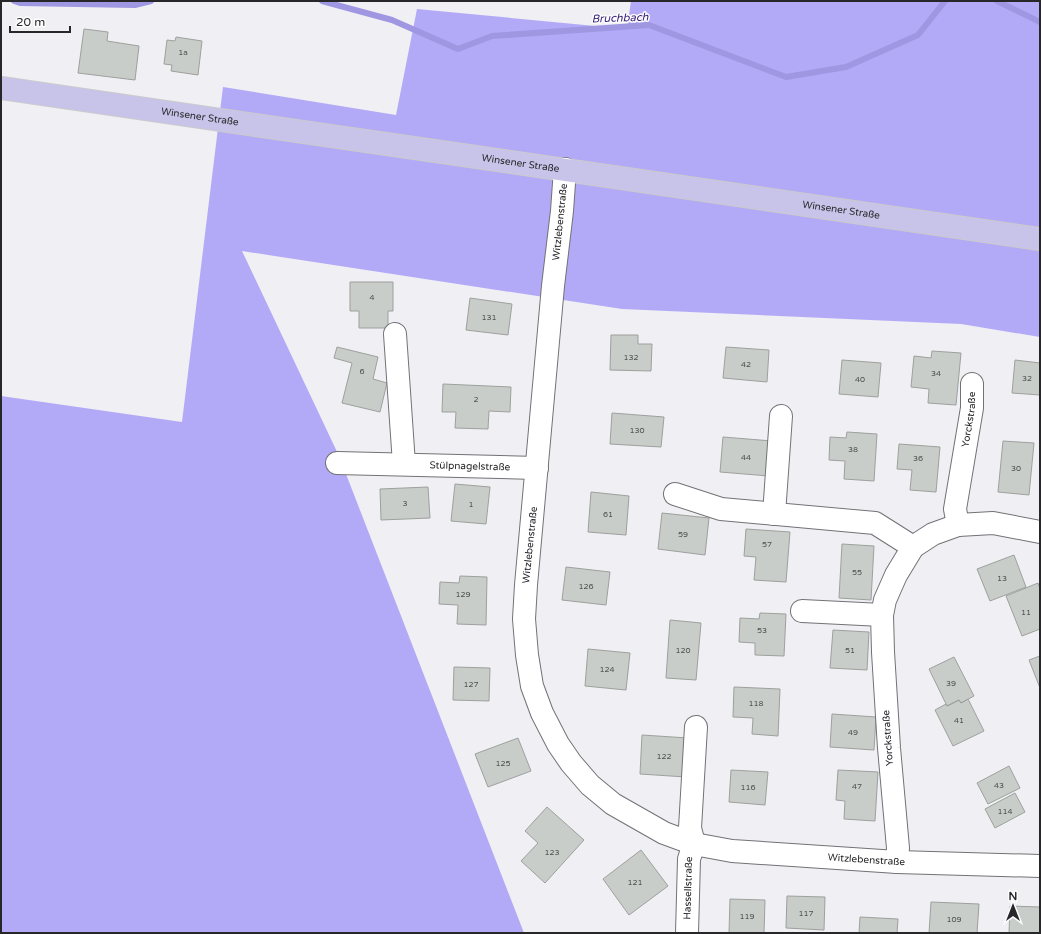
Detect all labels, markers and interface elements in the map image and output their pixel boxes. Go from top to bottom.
scale bar [10,8,70,34]
water label: Bruchbach [591,11,649,25]
text: 20 m [16,15,45,29]
house number: 1a [178,48,188,57]
street label: Winsener Straße [160,105,240,129]
street label: Winsener Straße [481,152,560,175]
street label: Witzlebenstraße [550,183,570,261]
street label: Winsener Straße [802,199,881,222]
house number: 4 [369,293,375,302]
house number: 131 [481,313,497,322]
house number: 132 [623,353,639,362]
house number: 42 [741,360,751,369]
house number: 6 [359,367,365,376]
house number: 34 [931,369,941,378]
house number: 32 [1022,374,1032,383]
house number: 40 [855,375,865,384]
street label: Yorckstraße [959,391,978,448]
house number: 2 [473,395,479,404]
house number: 130 [629,426,645,435]
house number: 38 [848,445,858,454]
house number: 44 [741,453,751,462]
house number: 36 [913,454,923,463]
street label: Stülpnagelstraße [429,459,511,473]
house number: 30 [1011,464,1021,473]
house number: 3 [402,499,408,508]
house number: 1 [468,500,474,509]
street label: Witzlebenstraße [520,506,540,584]
house number: 61 [603,510,613,519]
house number: 59 [678,530,688,539]
house number: 57 [762,540,772,549]
house number: 55 [852,568,862,577]
house number: 13 [997,574,1007,583]
house number: 126 [578,582,594,591]
house number: 129 [455,590,471,599]
house number: 11 [1021,608,1031,617]
house number: 53 [757,626,767,635]
house number: 120 [675,646,691,655]
house number: 51 [845,646,855,655]
house number: 124 [599,665,615,674]
house number: 39 [946,679,956,688]
house number: 127 [463,680,479,689]
house number: 118 [748,699,764,708]
street label: Yorckstraße [880,709,896,766]
house number: 41 [954,716,964,725]
house number: 49 [848,728,858,737]
house number: 122 [656,752,672,761]
house number: 125 [495,759,511,768]
house number: 43 [994,781,1004,790]
house number: 47 [852,782,862,791]
house number: 116 [740,783,756,792]
house number: 114 [997,807,1013,816]
house number: 123 [544,848,560,857]
street label: Witzlebenstraße [827,851,906,868]
street label: Hassellstraße [681,856,695,920]
house number: 121 [627,878,643,887]
north arrow [993,886,1033,926]
text: N [1009,890,1017,903]
house number: 117 [798,909,814,918]
house number: 119 [739,912,755,921]
house number: 109 [946,915,962,924]

